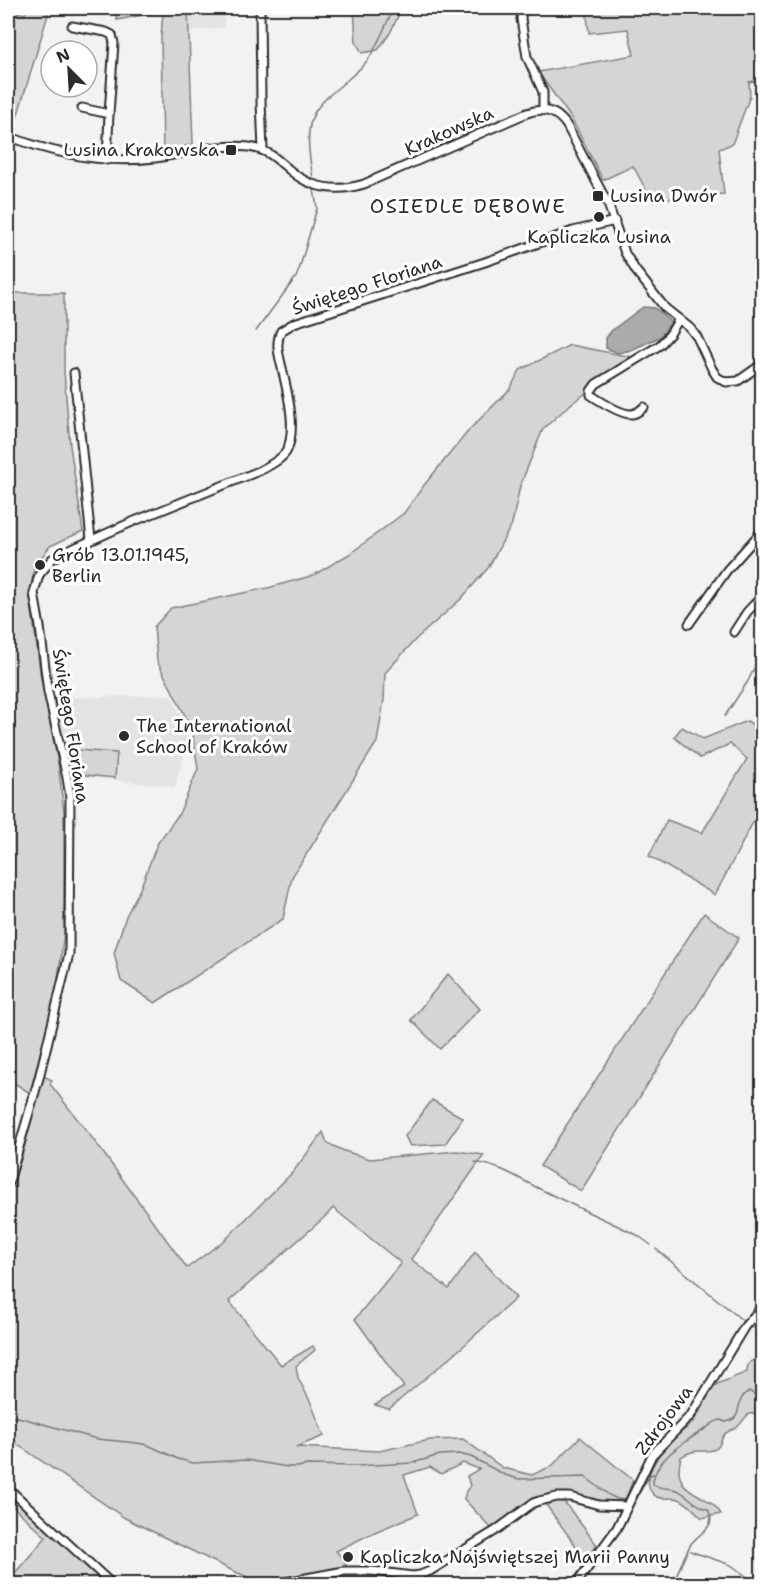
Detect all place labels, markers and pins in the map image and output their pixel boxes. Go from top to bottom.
place label: Lusina Krakowska [63,138,219,162]
marker: Lusina Krakowska [224,143,238,157]
place label: Lusina Dwór [610,184,718,208]
marker: Lusina Dwór [591,189,605,203]
marker: Kapliczka Lusina [592,210,606,224]
place label: Kapliczka Lusina [527,225,671,249]
place label: Grób 13.01.1945, Berlin [52,543,189,588]
marker: Grób 13.01.1945, Berlin [33,558,47,572]
place label: The International School of Kraków [136,714,292,759]
marker: The International School of Kraków [117,729,131,743]
place label: Kapliczka Najświętszej Marii Panny [360,1545,670,1569]
marker: Kapliczka Najświętszej Marii Panny [341,1550,355,1564]

